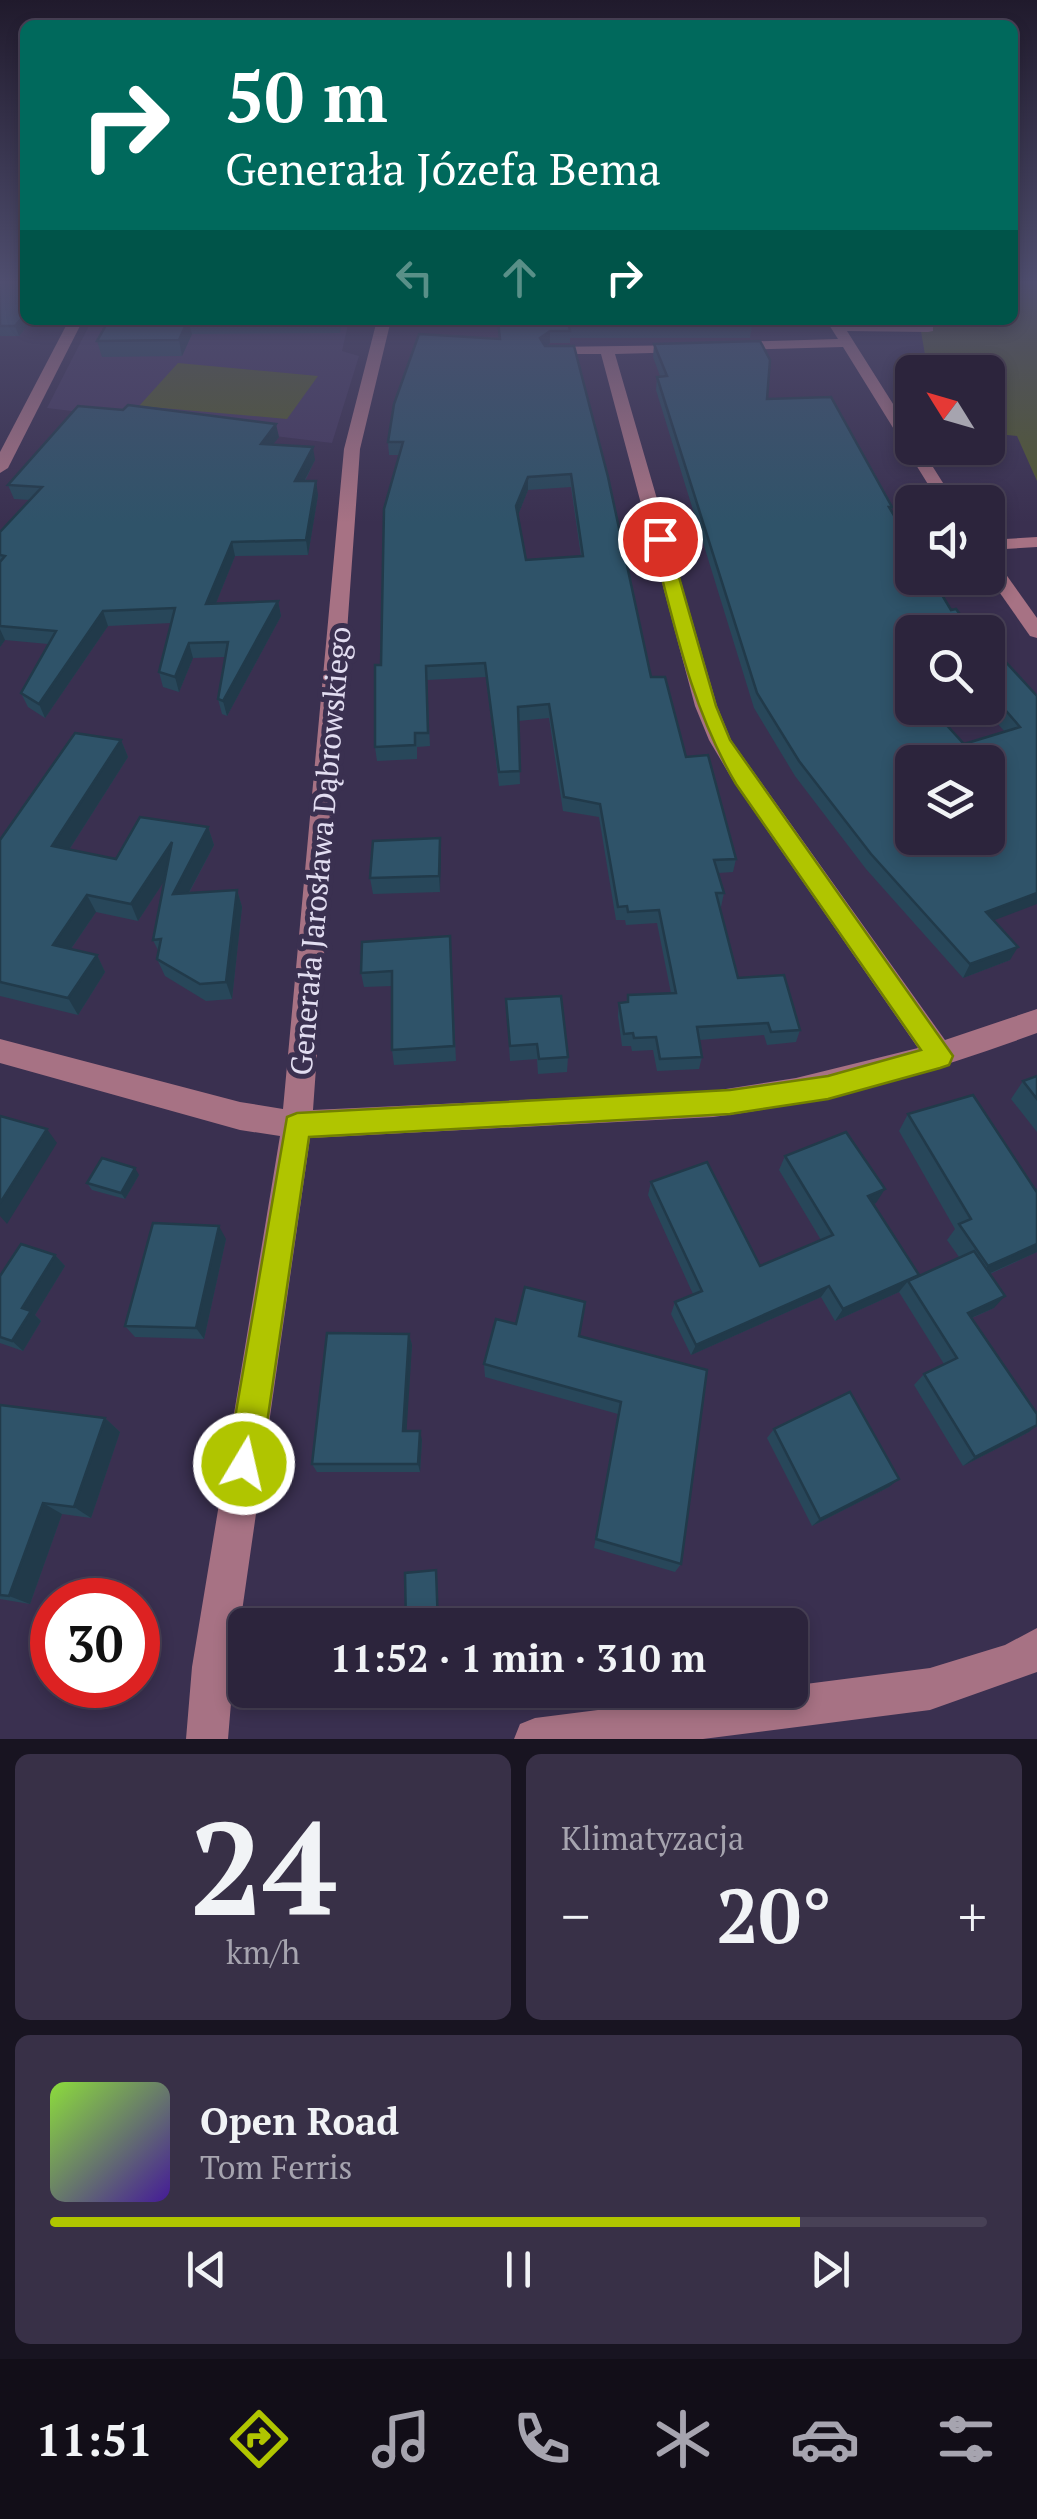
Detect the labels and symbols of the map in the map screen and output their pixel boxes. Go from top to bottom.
north arrow [895,355,1005,465]
pin [618,497,703,582]
street label: Generała Jarosława Dąbrowskiego [280,625,360,1077]
position arrow [192,1412,296,1516]
speed limit sign: 30 [30,1578,160,1708]

